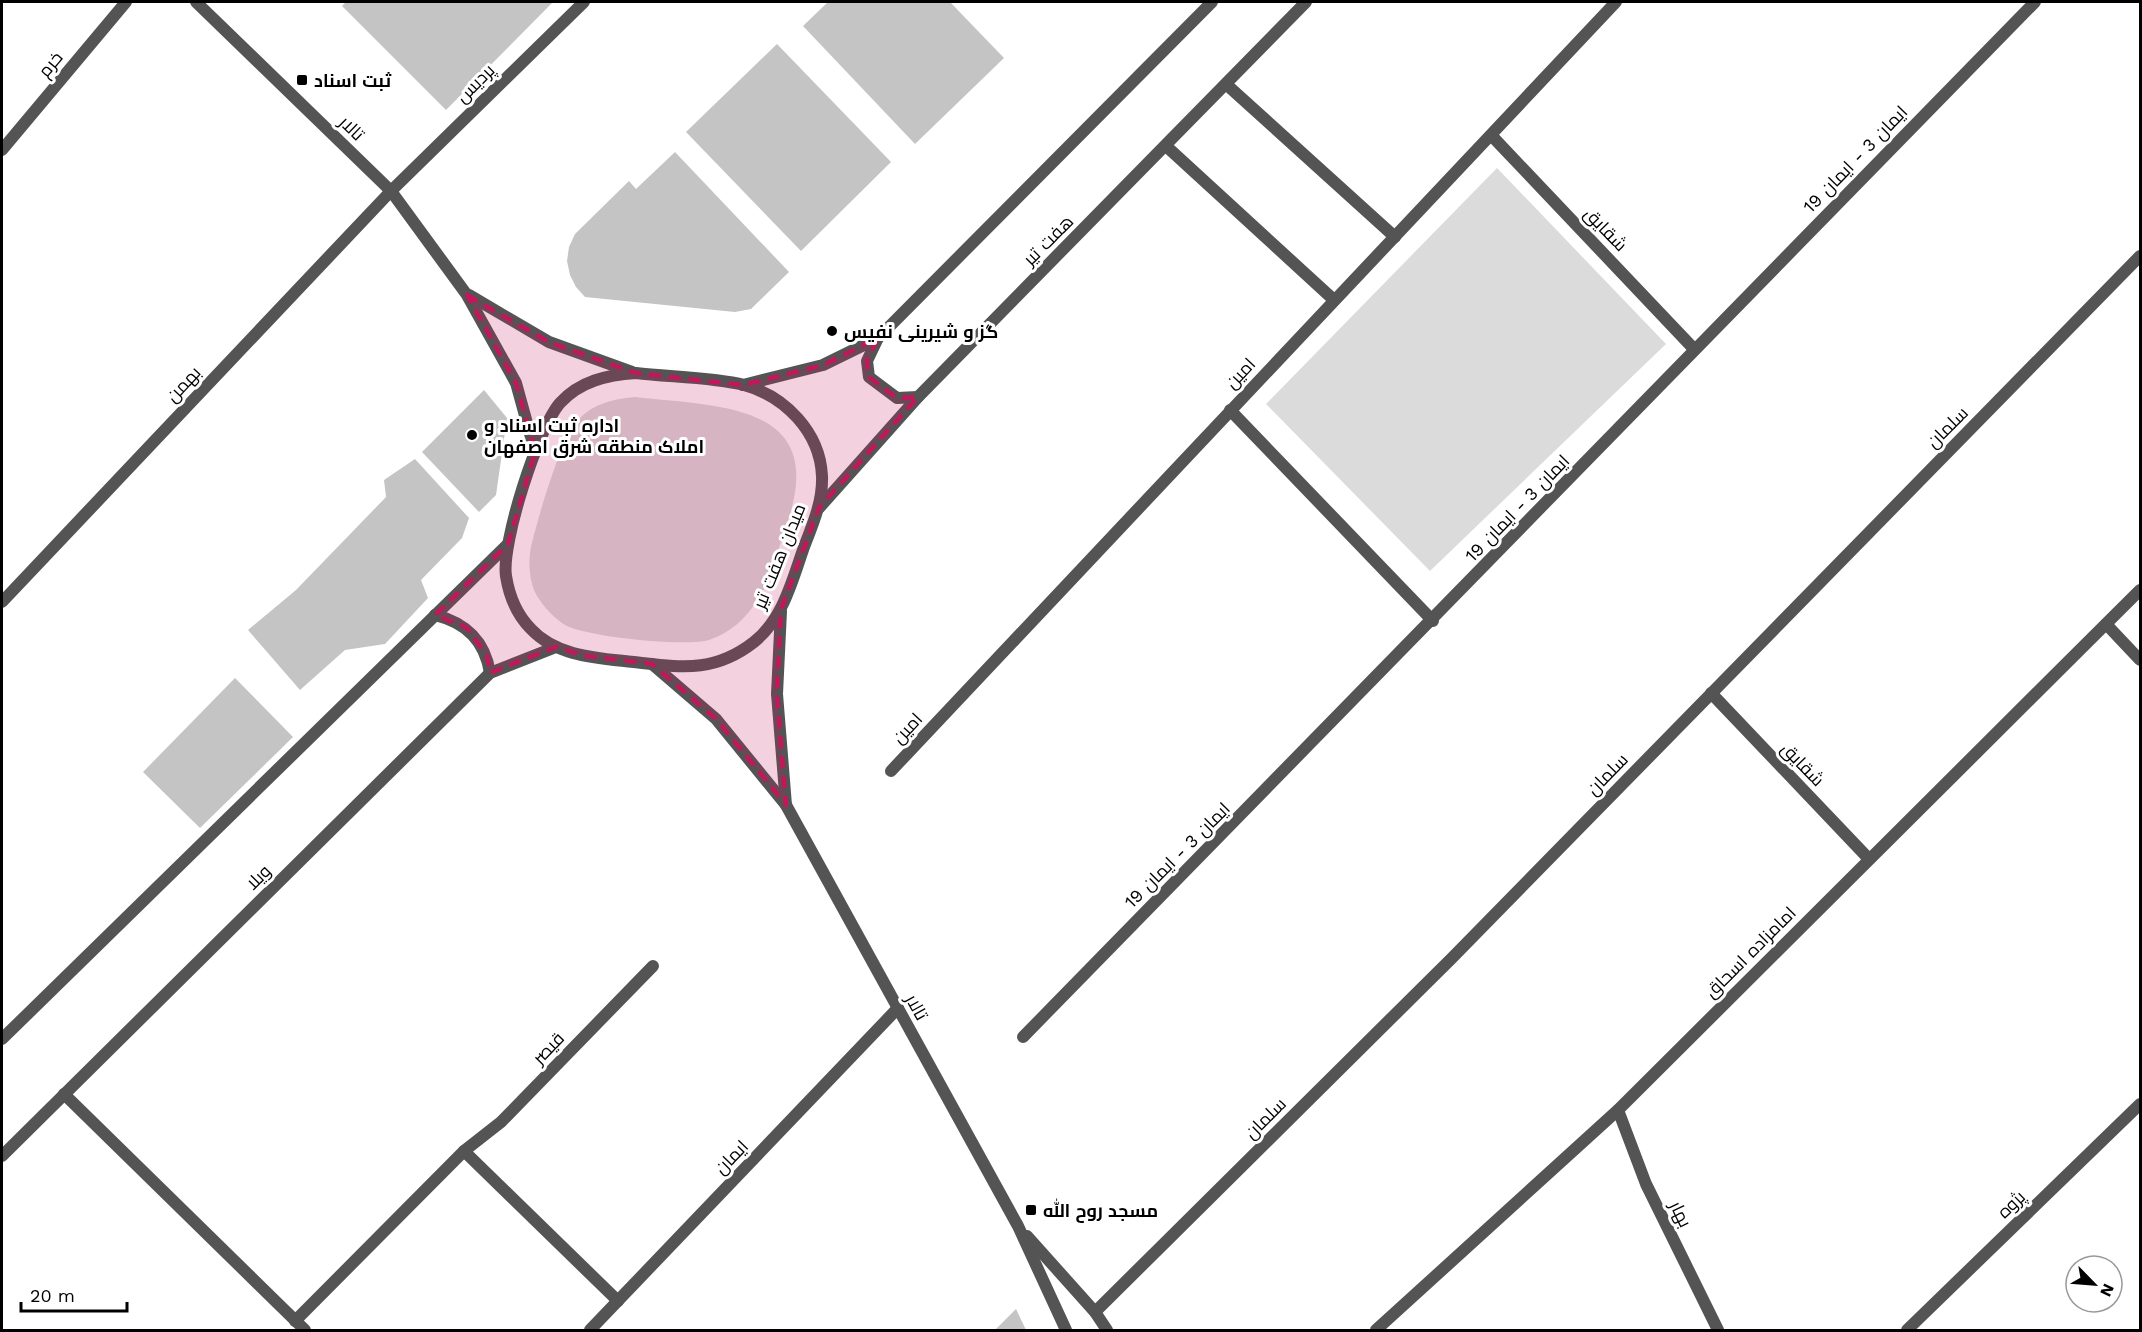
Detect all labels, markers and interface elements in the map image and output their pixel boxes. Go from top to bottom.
street label: خرم [33,47,68,82]
street label: پردیس [451,59,500,108]
place label: ثبت اسناد [314,70,391,91]
marker: ثبت اسناد [295,73,309,87]
street label: ایمان 3 - ایمان 19 [1799,101,1912,218]
street label: تالار [334,111,369,146]
street label: شقایق [1579,203,1632,257]
street label: هفت تیر [1018,211,1078,271]
place label: گز و شیرینی نفیس [844,321,998,343]
marker: گز و شیرینی نفیس [825,324,839,338]
street label: امین [1221,353,1260,393]
street label: بهمن [161,362,206,407]
street label: سلمان [1922,402,1973,453]
place label: اداره ثبت اسناد و املاک منطقه شرق اصفهان [484,415,704,458]
marker: اداره ثبت اسناد و املاک منطقه شرق اصفهان [465,428,479,442]
street label: ایمان 3 - ایمان 19 [1461,450,1574,567]
street label: میدان هفت تیر [748,500,811,613]
street label: امین [888,708,927,748]
street label: شقایق [1776,738,1829,792]
street label: سلمان [1582,749,1633,800]
street label: ایمان 3 - ایمان 19 [1120,798,1235,913]
street label: ویلا [241,860,276,895]
street label: امامزاده اسحاق [1700,902,1801,1003]
street label: تالار [900,989,933,1024]
street label: قیصر [527,1028,569,1070]
street label: سلمان [1240,1093,1291,1144]
street label: ایمان [710,1136,753,1179]
street label: پژوه [1993,1186,2031,1224]
street label: بهار [1664,1196,1696,1231]
place label: مسجد روح الله [1043,1198,1158,1223]
marker: مسجد روح الله [1024,1203,1038,1217]
north arrow [2064,1254,2124,1314]
scale bar [21,1275,128,1313]
text: N [2096,1281,2118,1300]
text: 20 m [30,1285,75,1306]

